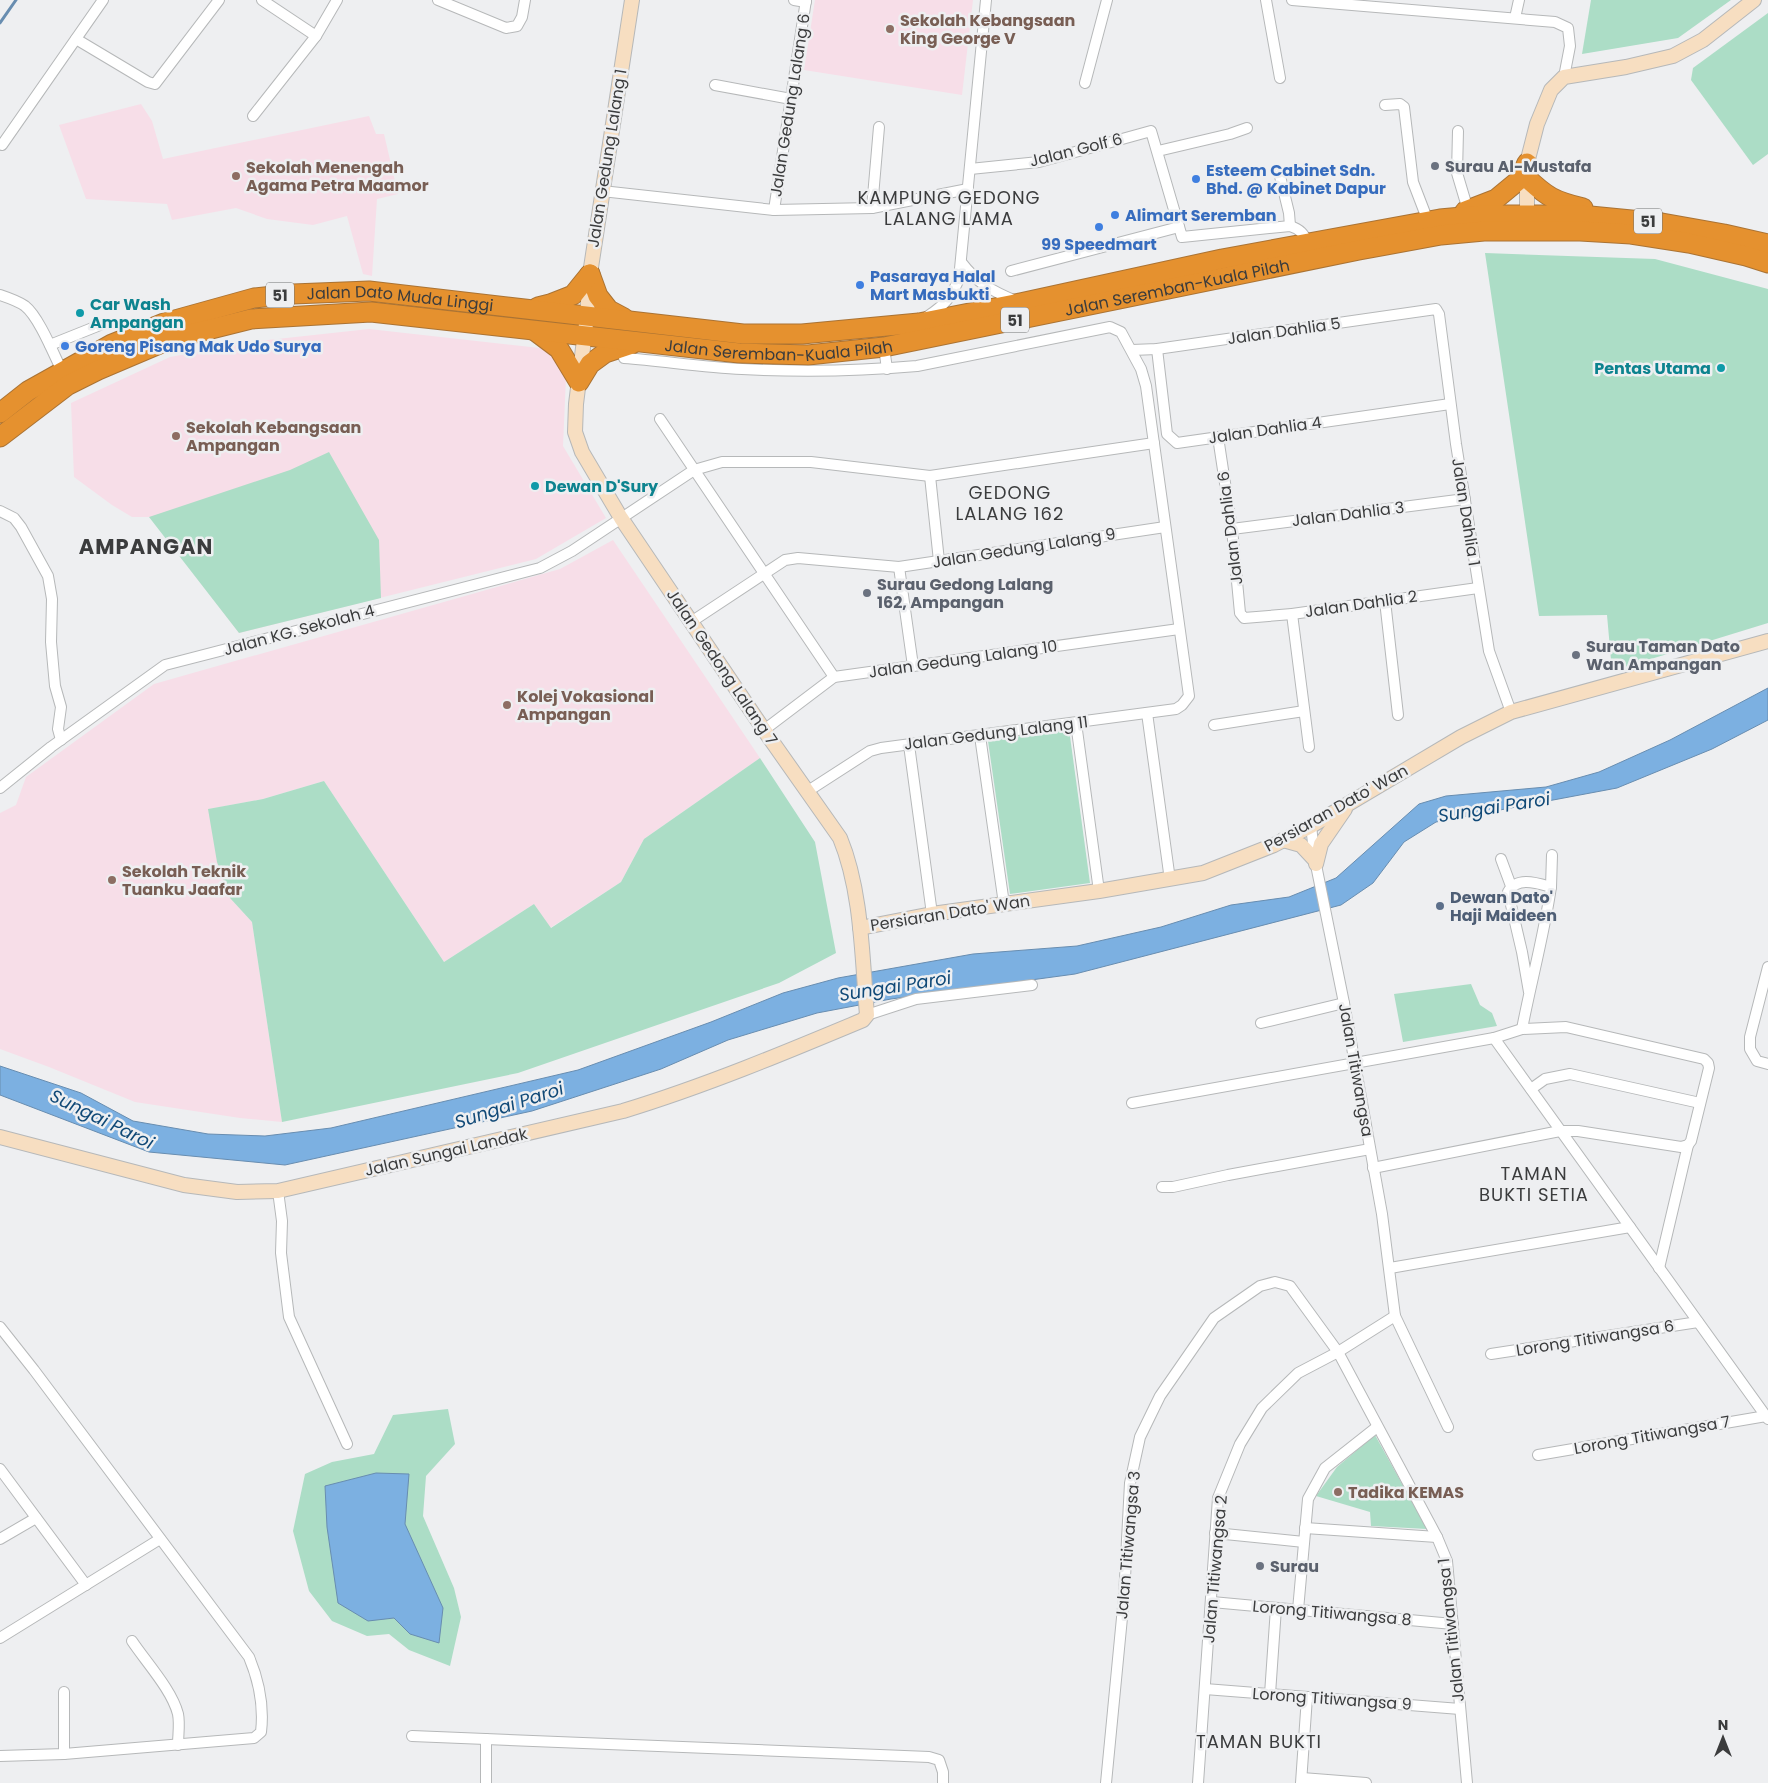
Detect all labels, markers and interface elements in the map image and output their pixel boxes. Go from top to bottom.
place label: Sekolah Kebangsaan King George V [900,9,1075,50]
street label: Jalan Gedung Lalang 6 [764,12,816,198]
marker: Sekolah Kebangsaan King George V [884,23,896,35]
street label: Jalan Gedung Lalang 1 [582,67,632,249]
street label: Jalan Golf 6 [1027,127,1125,173]
place label: Surau Al-Mustafa [1445,155,1592,178]
place label: Sekolah Menengah Agama Petra Maamor [246,156,429,197]
place label: Esteem Cabinet Sdn. Bhd. @ Kabinet Dapur [1206,159,1386,200]
marker: Surau Al-Mustafa [1429,160,1441,172]
marker: Sekolah Menengah Agama Petra Maamor [230,170,242,182]
marker: Esteem Cabinet Sdn. Bhd. @ Kabinet Dapur [1190,173,1202,185]
district label: KAMPUNG GEDONG LALANG LAMA [857,185,1041,231]
place label: Alimart Seremban [1125,204,1277,227]
road number: 51 [1634,208,1662,234]
marker: Alimart Seremban [1109,209,1121,221]
marker: 99 Speedmart [1093,221,1105,233]
place label: 99 Speedmart [1041,233,1157,256]
street label: Jalan Seremban-Kuala Pilah [1063,253,1292,321]
place label: Pasaraya Halal Mart Masbukti [870,265,996,306]
street label: Jalan Dato Muda Linggi [306,279,495,317]
marker: Pasaraya Halal Mart Masbukti [854,279,866,291]
road number: 51 [266,282,294,308]
place label: Car Wash Ampangan [90,293,184,334]
marker: Car Wash Ampangan [74,307,86,319]
road number: 51 [1001,308,1029,332]
street label: Jalan Dahlia 5 [1226,312,1342,350]
street label: Jalan Seremban-Kuala Pilah [663,333,895,367]
place label: Goreng Pisang Mak Udo Surya [75,335,322,358]
marker: Goreng Pisang Mak Udo Surya [59,340,71,352]
place label: Pentas Utama [1594,357,1711,380]
marker: Pentas Utama [1715,362,1727,374]
street label: Jalan Dahlia 4 [1207,411,1323,449]
place label: Sekolah Kebangsaan Ampangan [186,416,361,457]
marker: Sekolah Kebangsaan Ampangan [170,430,182,442]
street label: Jalan Dahlia 1 [1446,456,1486,568]
street label: Jalan Dahlia 6 [1212,470,1248,586]
place label: Dewan D'Sury [545,475,659,498]
marker: Dewan D'Sury [529,480,541,492]
district label: GEDONG LALANG 162 [956,480,1064,526]
street label: Jalan Dahlia 3 [1290,496,1406,532]
street label: Jalan Gedung Lalang 9 [931,522,1117,574]
district label: AMPANGAN [79,532,213,561]
place label: Surau Gedong Lalang 162, Ampangan [877,573,1053,614]
street label: Jalan Gedong Lalang 7 [661,584,783,750]
street label: Jalan Dahlia 2 [1303,585,1419,623]
marker: Surau Gedong Lalang 162, Ampangan [861,587,873,599]
street label: Jalan KG. Sekolah 4 [221,599,377,661]
street label: Jalan Gedung Lalang 10 [867,634,1059,684]
place label: Surau Taman Dato Wan Ampangan [1586,635,1740,676]
marker: Surau Taman Dato Wan Ampangan [1570,649,1582,661]
place label: Kolej Vokasional Ampangan [517,685,654,726]
marker: Kolej Vokasional Ampangan [501,699,513,711]
street label: Jalan Gedung Lalang 11 [903,710,1089,756]
street label: Persiaran Dato' Wan [1260,759,1412,857]
water label: Sungai Paroi [1436,786,1552,828]
place label: Sekolah Teknik Tuanku Jaafar [122,860,246,901]
marker: Sekolah Teknik Tuanku Jaafar [106,874,118,886]
place label: Dewan Dato' Haji Maideen [1450,886,1557,927]
street label: Persiaran Dato' Wan [869,889,1031,937]
marker: Dewan Dato' Haji Maideen [1434,900,1446,912]
water label: Sungai Paroi [837,965,953,1007]
street label: Jalan Titiwangsa [1333,1001,1379,1139]
water label: Sungai Paroi [451,1075,567,1134]
water label: Sungai Paroi [46,1083,159,1155]
street label: Jalan Sungai Landak [362,1122,530,1182]
district label: TAMAN BUKTI SETIA [1479,1161,1589,1207]
street label: Lorong Titiwangsa 6 [1514,1314,1676,1362]
street label: Lorong Titiwangsa 7 [1572,1410,1732,1460]
street label: Jalan Titiwangsa 3 [1110,1470,1146,1620]
place label: Tadika KEMAS [1348,1481,1464,1504]
marker: Tadika KEMAS [1332,1486,1344,1498]
street label: Jalan Titiwangsa 2 [1197,1494,1233,1644]
place label: Surau [1270,1555,1319,1578]
street label: Jalan Titiwangsa 1 [1432,1557,1470,1703]
marker: Surau [1254,1560,1266,1572]
street label: Lorong Titiwangsa 8 [1252,1595,1412,1631]
street label: Lorong Titiwangsa 9 [1252,1682,1412,1716]
north arrow [1698,1713,1748,1763]
text: N [1718,1715,1728,1735]
district label: TAMAN BUKTI [1196,1729,1322,1754]

